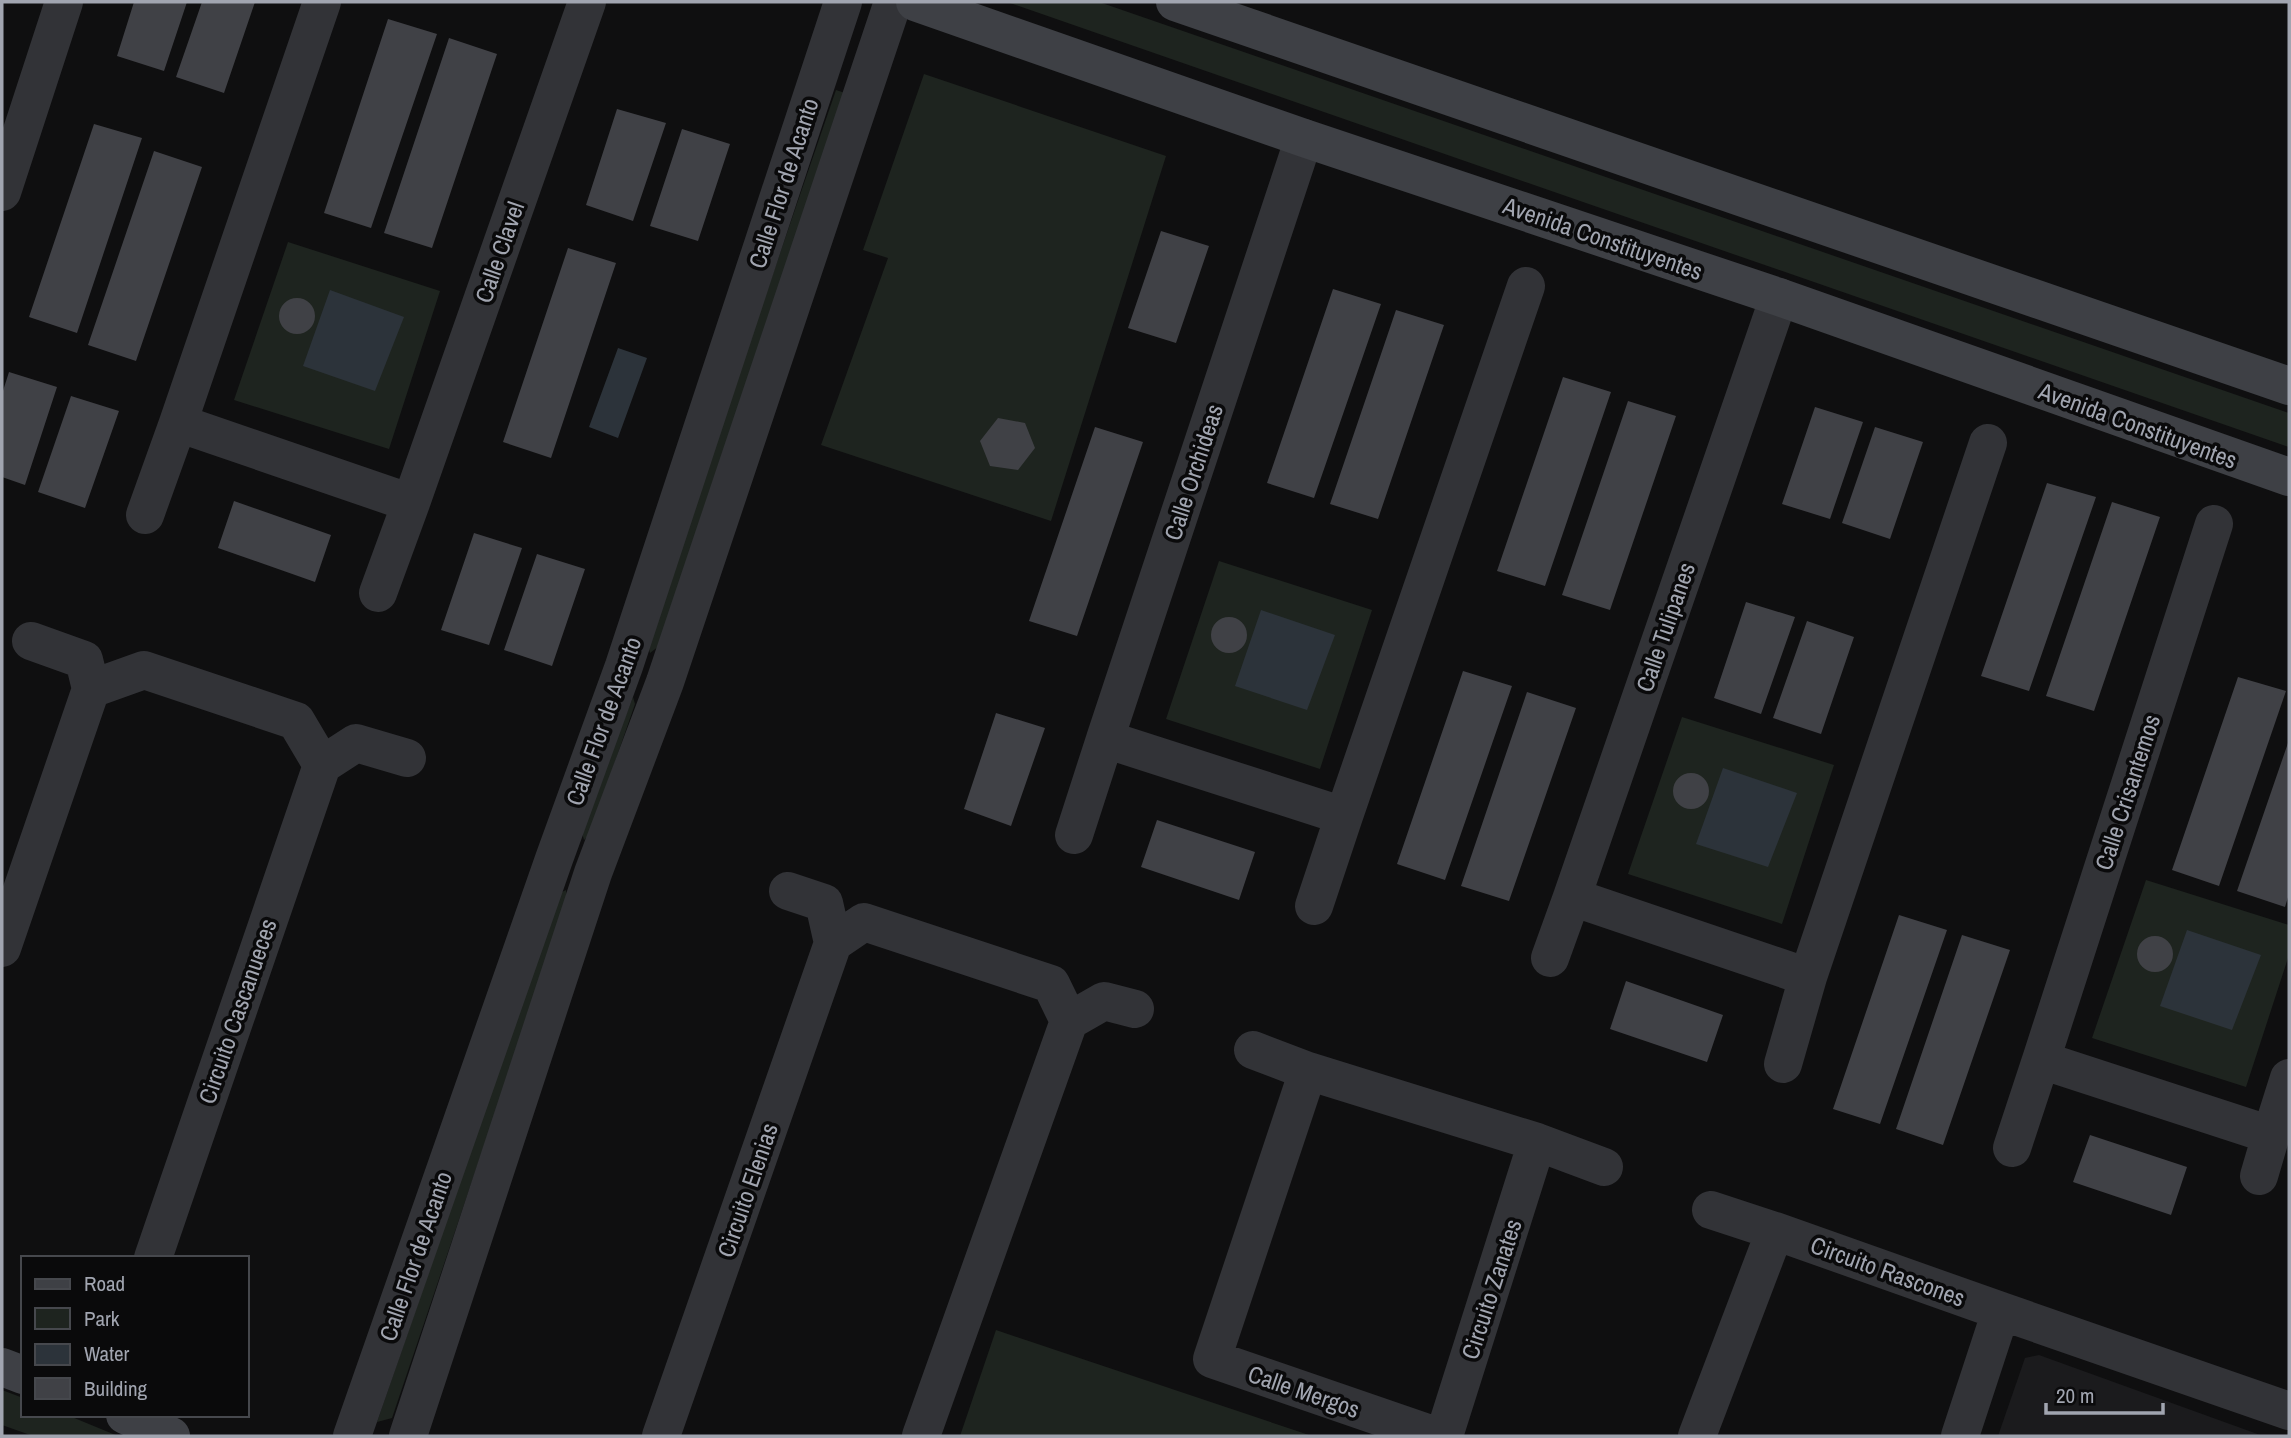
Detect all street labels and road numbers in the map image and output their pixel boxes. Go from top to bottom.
street label: Calle Flor de Acanto [740,94,826,272]
street label: Avenida Constituyentes [1498,189,1707,287]
street label: Calle Clavel [467,197,531,307]
street label: Avenida Constituyentes [2034,374,2242,476]
street label: Calle Orchideas [1156,400,1230,544]
street label: Calle Tulipanes [1628,558,1702,696]
street label: Calle Flor de Acanto [558,632,648,810]
street label: Calle Crisantemos [2087,710,2167,874]
street label: Circuito Cascanueces [190,914,284,1108]
street label: Circuito Elenias [709,1119,785,1261]
street label: Calle Flor de Acanto [371,1167,459,1345]
street label: Circuito Zanates [1453,1215,1529,1363]
street label: Circuito Rascones [1806,1228,1970,1314]
street label: Calle Mergos [1244,1357,1364,1425]

